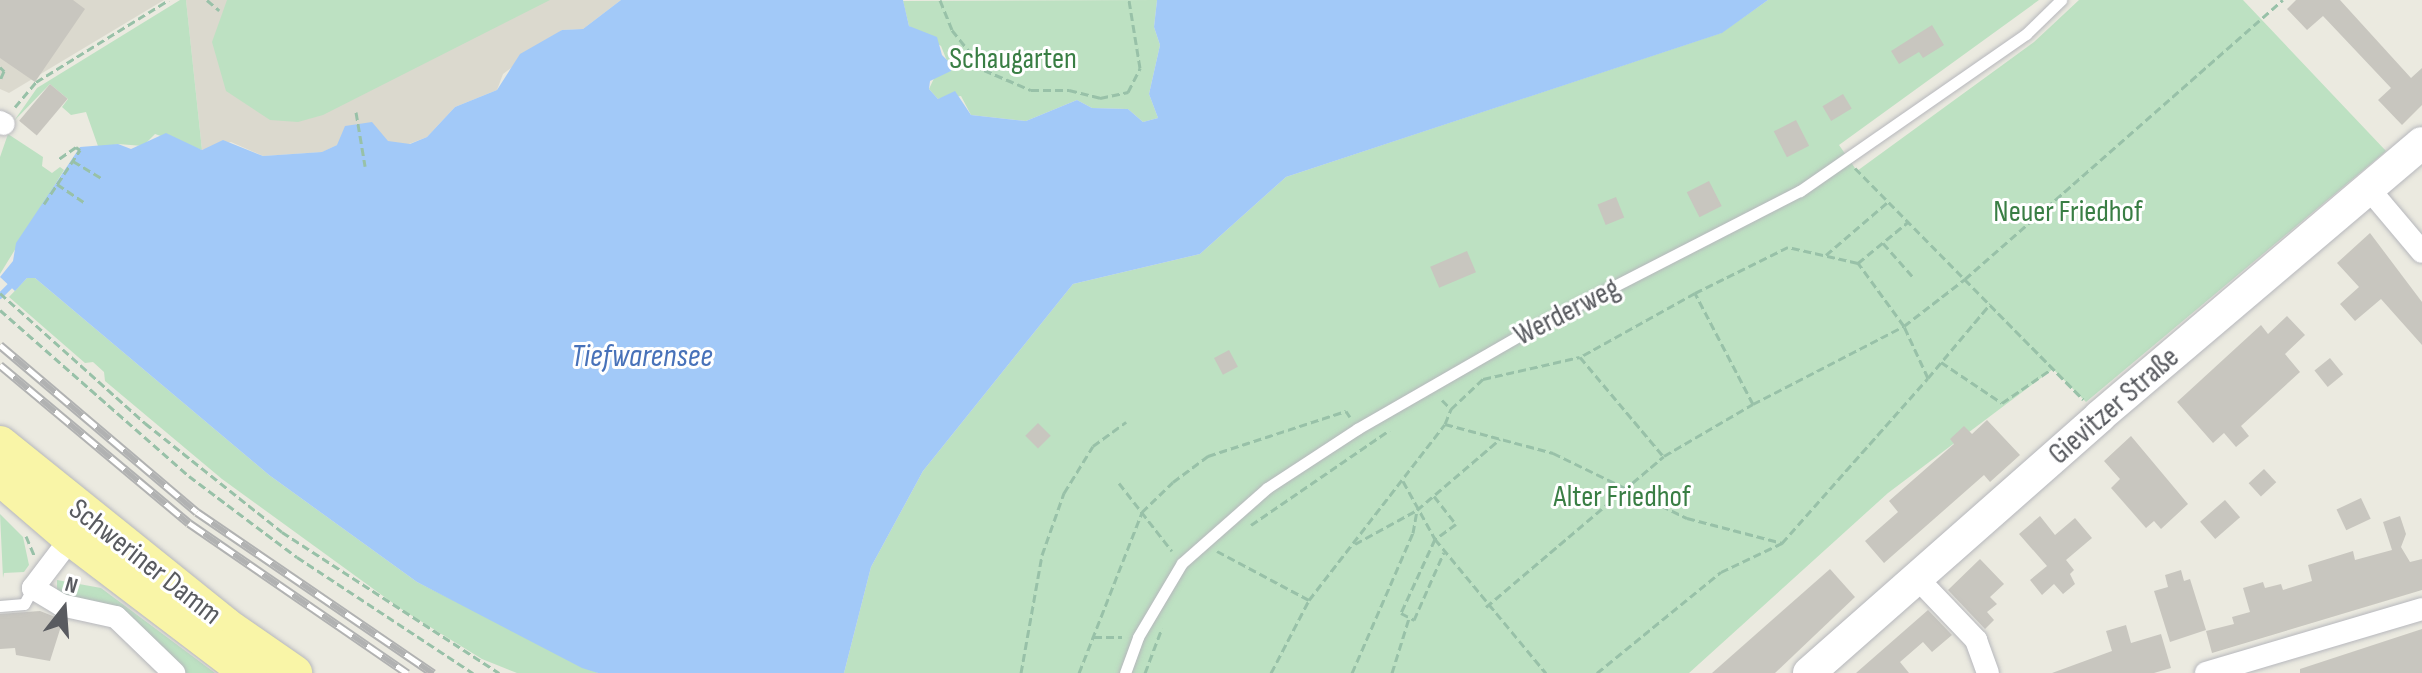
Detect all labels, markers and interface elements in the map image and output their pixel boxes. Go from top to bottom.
park label: Schaugarten [949,41,1077,77]
park label: Neuer Friedhof [1993,194,2143,230]
street label: Werderweg [1508,270,1626,354]
water label: Tiefwarensee [571,338,713,376]
street label: Gievitzer Straße [2041,340,2187,472]
park label: Alter Friedhof [1553,479,1691,515]
street label: Schweriner Damm [62,491,228,633]
north arrow [24,569,104,649]
text: N [62,571,81,600]

